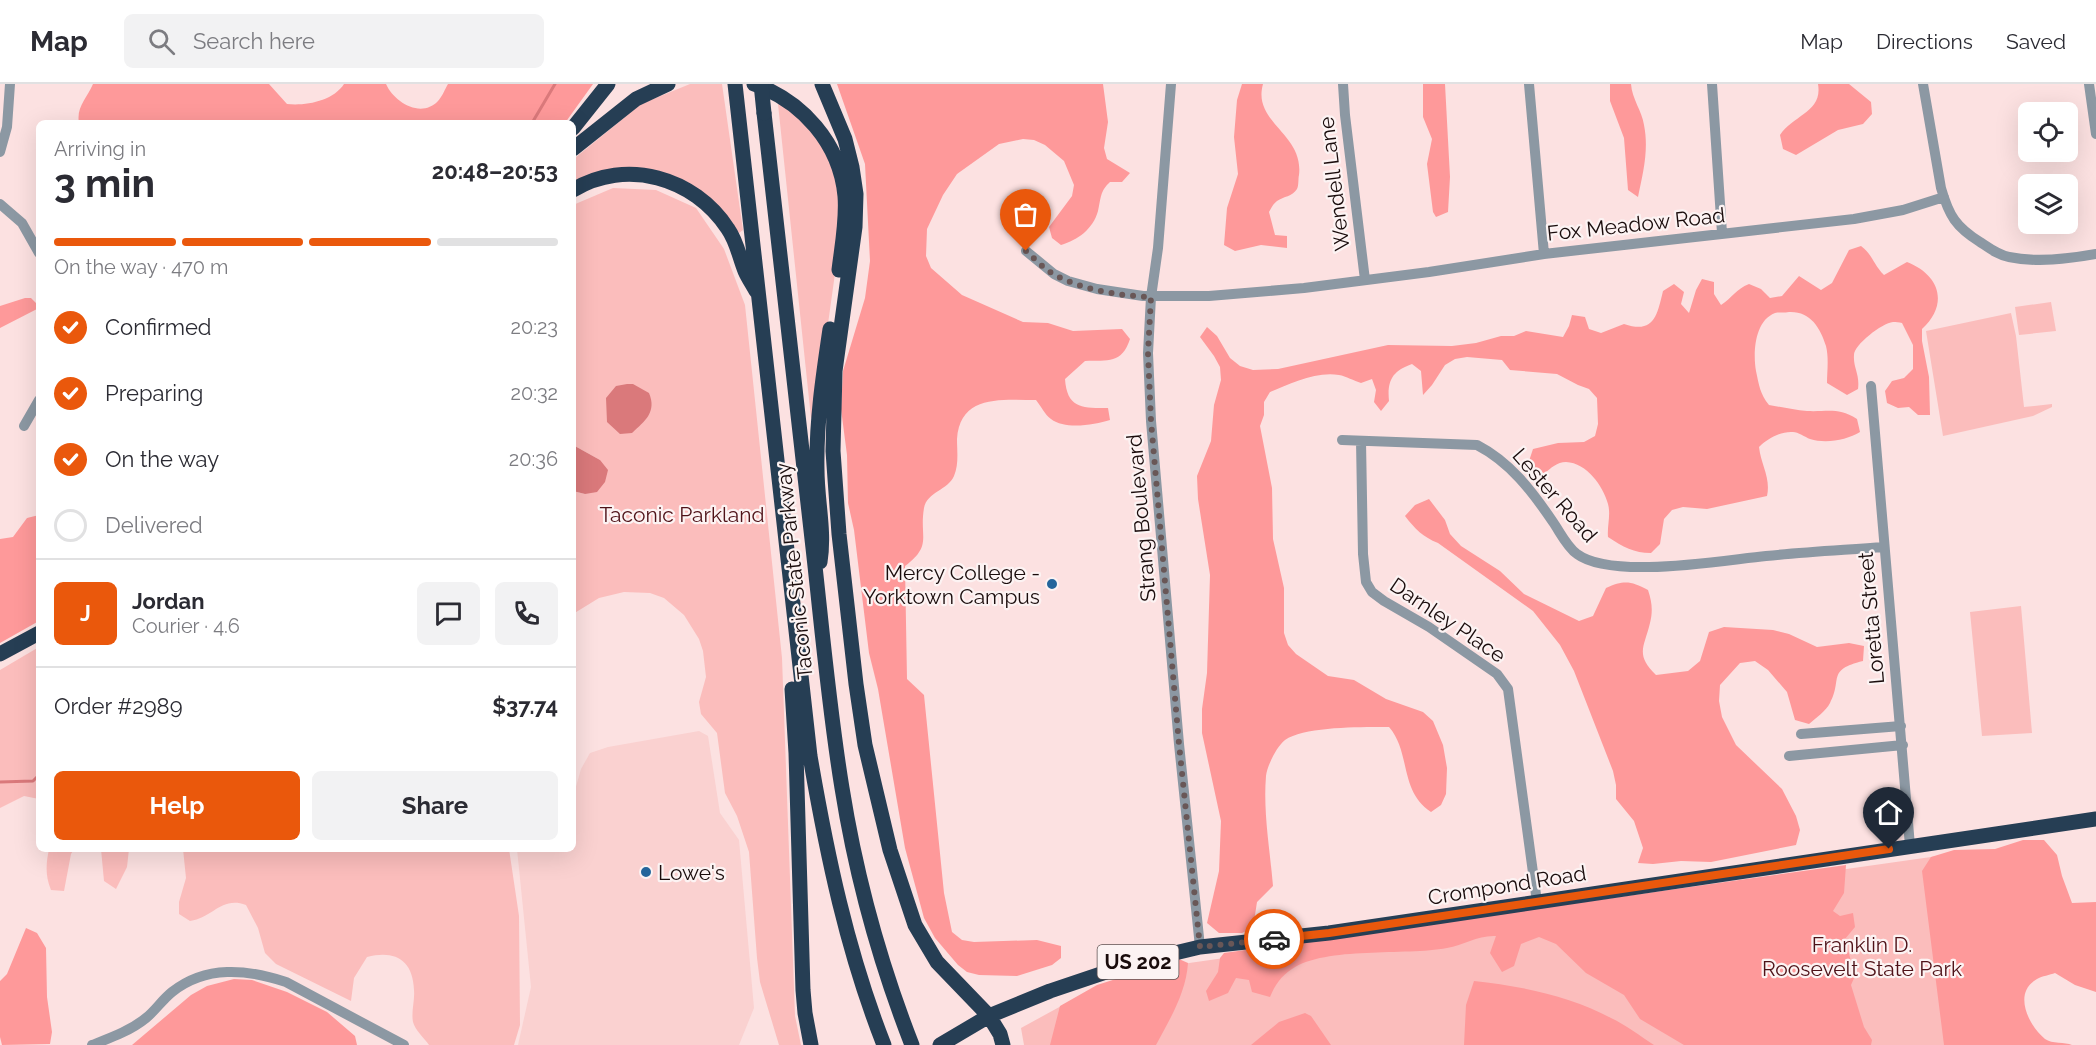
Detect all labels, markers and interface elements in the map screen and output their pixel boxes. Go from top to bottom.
search box [124,14,544,68]
text: Map [30,25,88,58]
icon: search [145,25,178,58]
text: Search here [193,28,315,54]
text: Map [1800,29,1843,54]
text: Directions [1876,29,1973,54]
text: Saved [2006,29,2066,54]
map controls [2018,102,2078,234]
button: locate [2018,102,2078,162]
street label: Wendell Lane [1313,116,1355,252]
text: Arriving in [54,137,146,161]
text: 20:48–20:53 [432,158,558,184]
text: 3 min [54,160,155,206]
button: layers [2018,174,2078,234]
pin [1000,189,1051,251]
icon: bag [1009,198,1042,231]
street label: Fox Meadow Road [1546,202,1726,246]
text: On the way · 470 m [54,255,228,279]
icon: check [54,311,87,344]
text: Confirmed [105,314,212,340]
text: 20:23 [510,315,558,339]
icon: check [54,377,87,410]
text: Preparing [105,380,203,406]
text: 20:32 [510,381,558,405]
street label: Strang Boulevard [1121,433,1161,603]
icon: check [54,443,87,476]
street label: Lester Road [1507,443,1603,547]
text: On the way [105,446,219,472]
text: 20:36 [509,447,558,471]
street label: Taconic State Parkway [770,462,818,680]
park label: Taconic Parkland [599,502,765,527]
text: Delivered [105,512,203,538]
street label: Loretta Street [1853,551,1889,685]
place label: Mercy College - Yorktown Campus [863,560,1040,609]
street label: Darnley Place [1386,572,1510,668]
marker: Mercy College - Yorktown Campus [1045,577,1059,591]
button: chat [417,582,480,645]
button: phone [495,582,558,645]
text: Jordan [132,588,204,614]
text: J [80,600,91,626]
text: Courier · 4.6 [132,614,240,638]
text: Order #2989 [54,693,183,719]
text: $37.74 [492,693,558,719]
button: Help [54,771,300,840]
button: Share [312,771,558,840]
pin [1863,787,1914,849]
icon: home [1872,796,1905,829]
place label: Lowe's [658,860,725,885]
street label: Crompond Road [1426,860,1588,910]
marker: Lowe's [639,865,653,879]
courier [1244,909,1304,969]
icon: car [1258,923,1291,956]
park label: Franklin D. Roosevelt State Park [1762,932,1962,981]
road number: US 202 [1098,945,1178,979]

